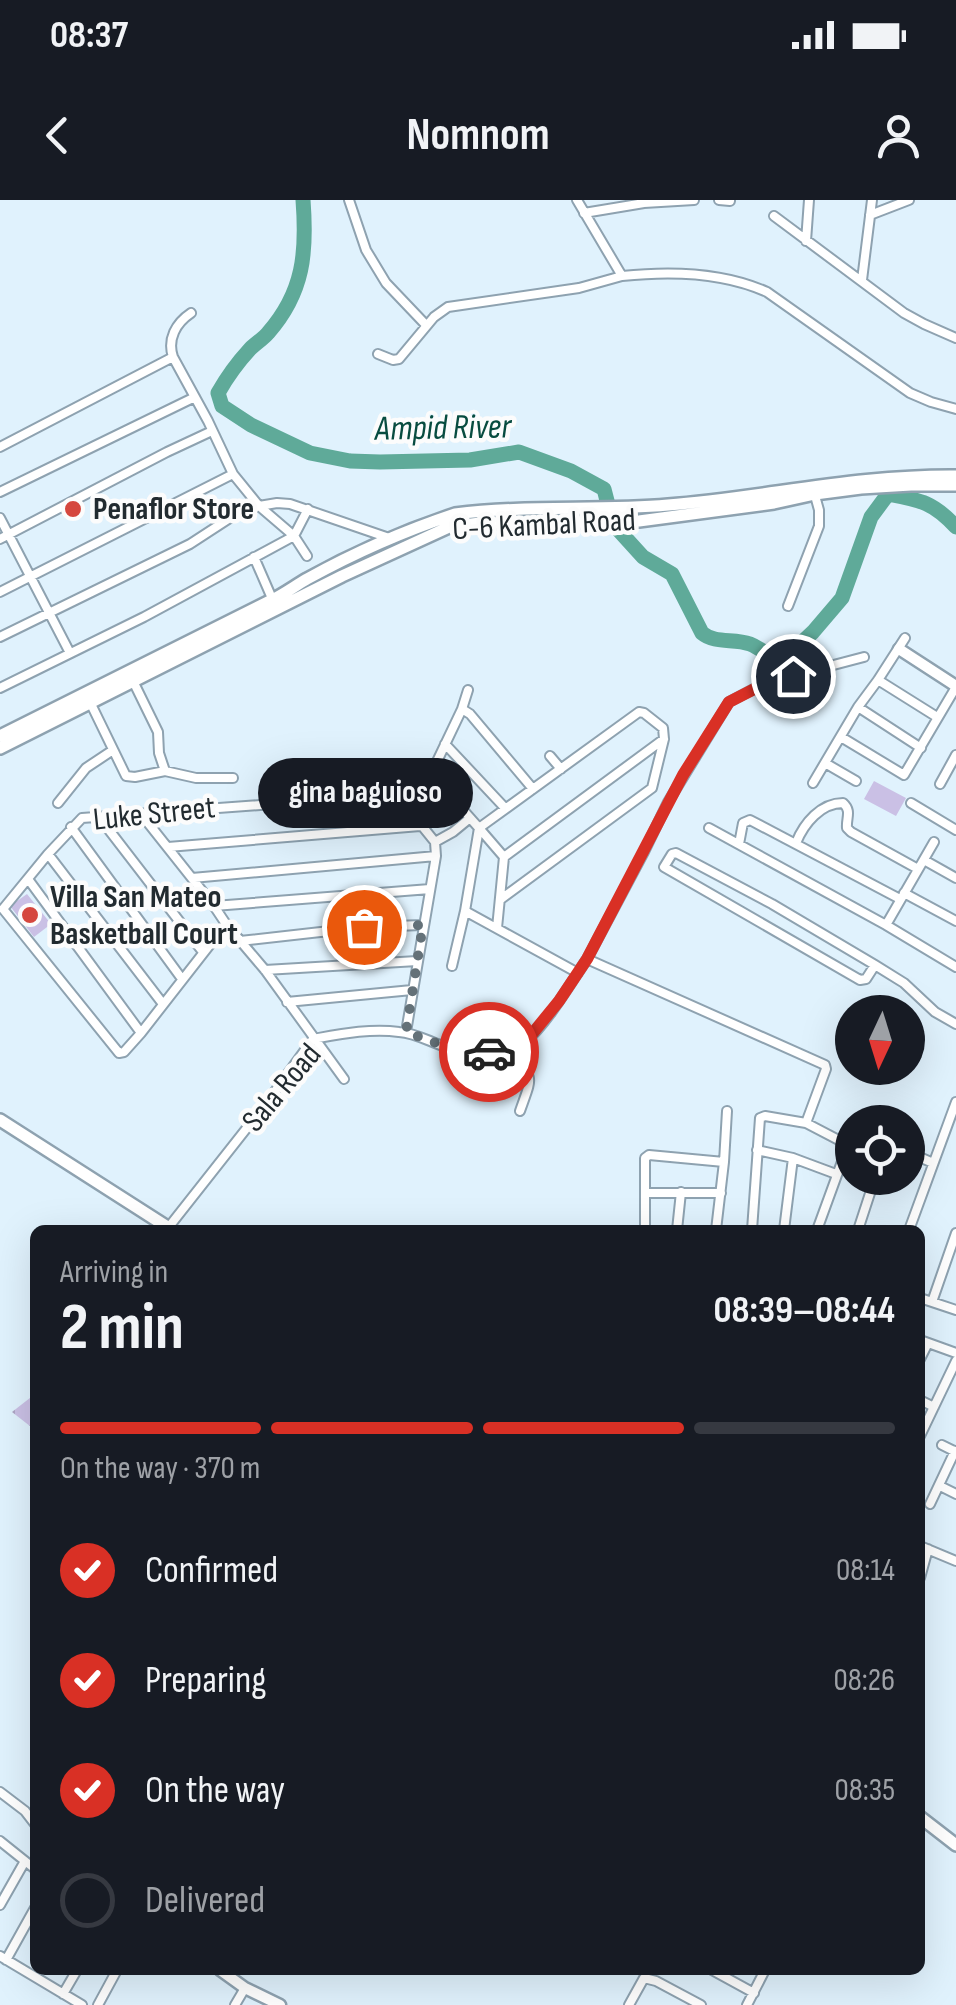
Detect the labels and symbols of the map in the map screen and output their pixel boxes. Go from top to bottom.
water label: Ampid River [373,405,513,451]
place label: Penaflor Store [93,490,254,529]
marker: Penaflor Store [62,498,84,520]
street label: C-6 Kambal Road [451,501,637,549]
pin [751,634,836,719]
callout: gina baguioso [256,757,472,827]
street label: Luke Street [91,788,217,840]
place label: Villa San Mateo Basketball Court [50,878,238,954]
pin [322,885,407,970]
marker: Villa San Mateo Basketball Court [19,904,41,926]
north arrow [835,995,925,1085]
courier [439,1002,539,1102]
street label: Sala Road [234,1036,330,1140]

